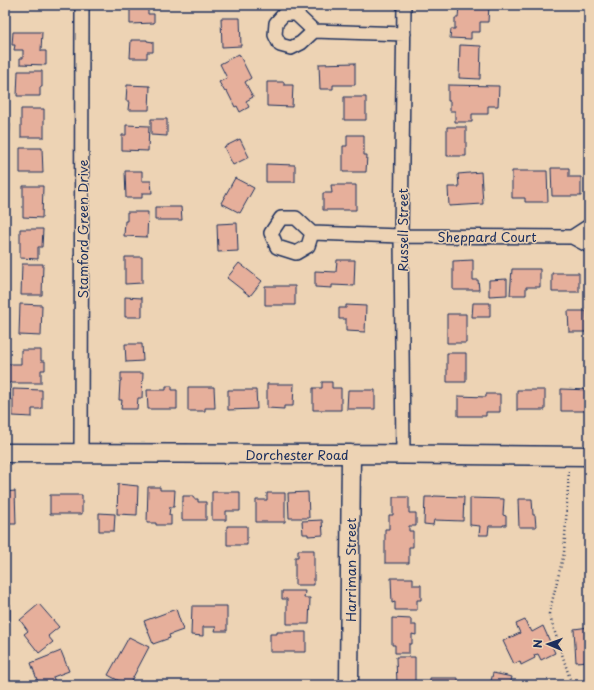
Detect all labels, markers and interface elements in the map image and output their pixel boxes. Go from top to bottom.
street label: Stamford Green Drive [73,159,92,298]
street label: Russell Street [393,188,412,272]
street label: Sheppard Court [438,227,536,246]
street label: Dorchester Road [245,445,349,464]
street label: Harriman Street [341,518,360,622]
north arrow [528,624,568,664]
text: N [529,639,546,648]

